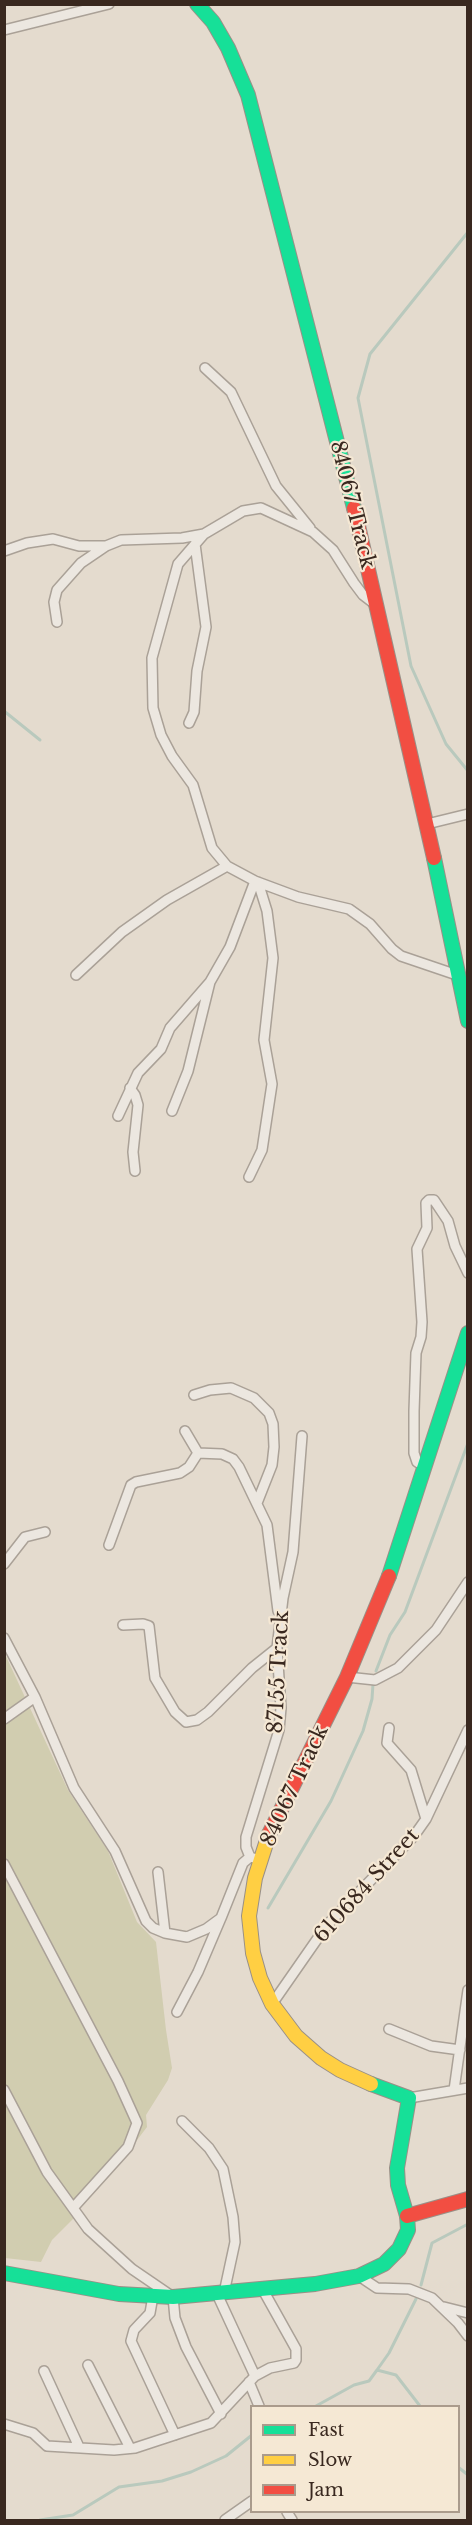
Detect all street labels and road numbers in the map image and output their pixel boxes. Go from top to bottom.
street label: 84067 Track [324,438,380,572]
street label: 87155 Track [263,1610,295,1734]
street label: 84067 Track [256,1721,334,1851]
street label: 610684 Street [309,1823,425,1949]

